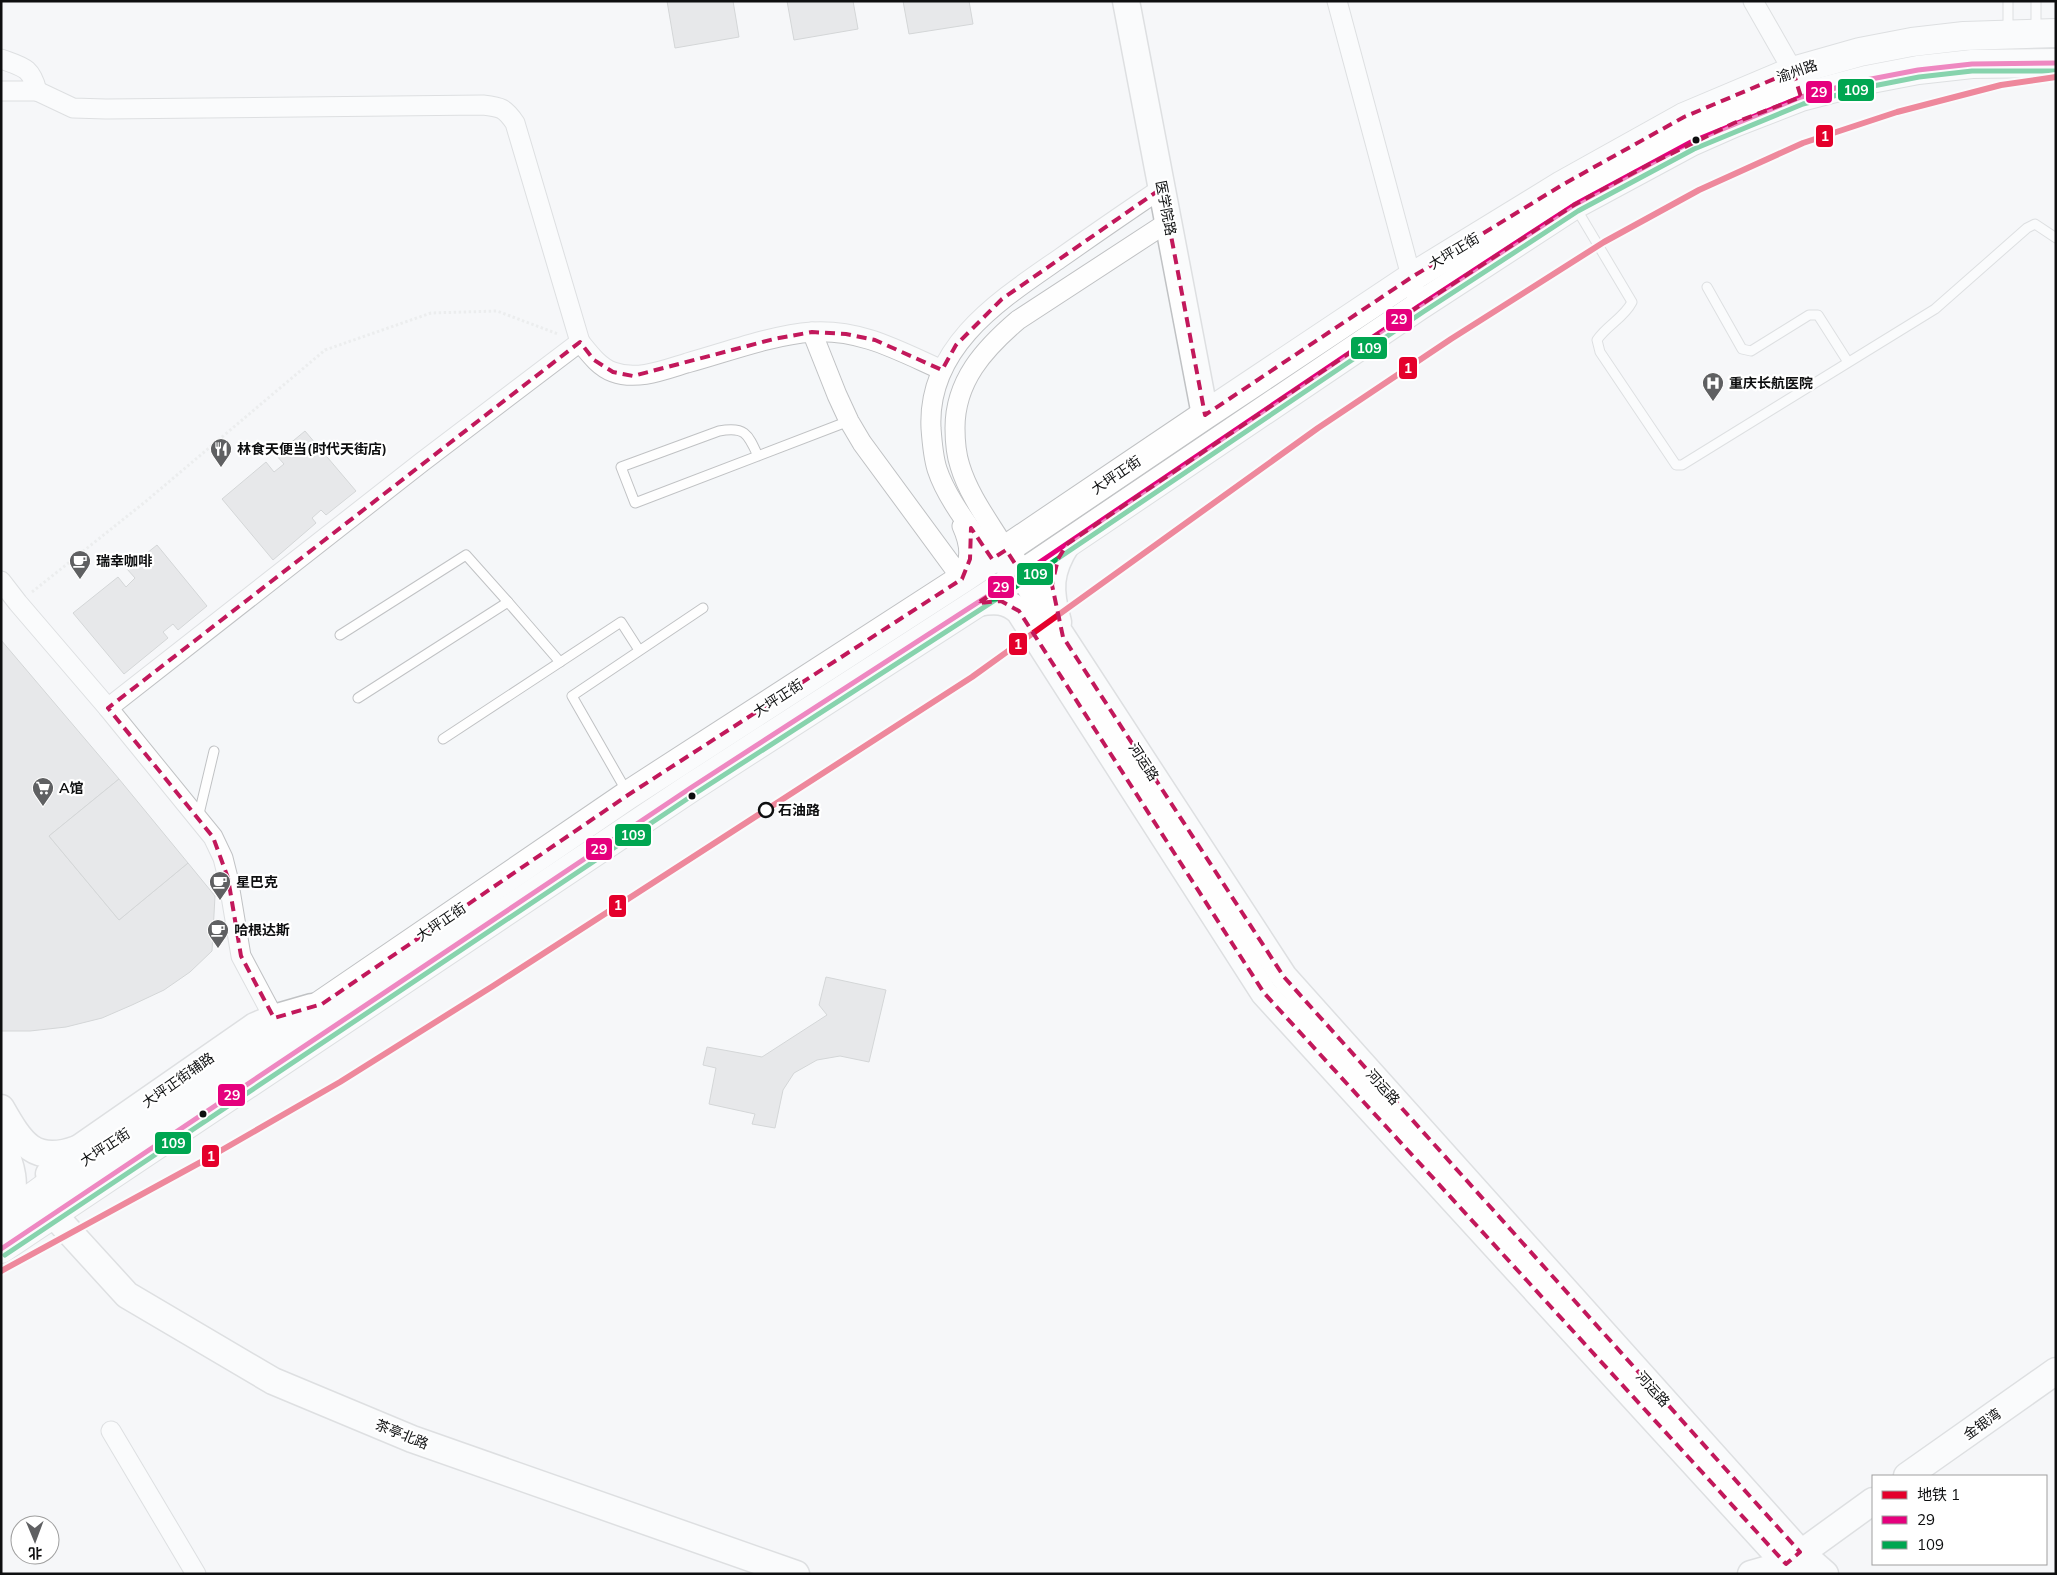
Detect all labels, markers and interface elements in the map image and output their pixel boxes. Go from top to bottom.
street label: 渝州路 [1774,56,1820,86]
line badge: 109 [1837,78,1875,102]
line badge: 29 [1805,80,1833,104]
text: 109 [1843,81,1869,99]
text: 29 [1811,83,1827,101]
line badge: 1 [1815,124,1834,148]
text: 1 [1821,127,1829,145]
unlabelled marker [1691,135,1701,145]
street label: 医学院路 [1152,179,1180,237]
street label: 大坪正街 [1425,229,1483,273]
line badge: 29 [1385,308,1413,332]
text: 29 [1391,310,1407,328]
line badge: 109 [1350,336,1388,360]
text: 109 [1356,339,1382,357]
line badge: 1 [1398,356,1418,380]
text: 1 [1404,359,1412,377]
hospital icon: 重庆长航医院 [1701,371,1725,402]
place label: 重庆长航医院 [1729,374,1813,392]
restaurant icon: 林食天便当(时代天街店) [209,437,233,468]
place label: 林食天便当(时代天街店) [237,440,387,458]
street label: 大坪正街 [1088,452,1144,498]
cafe icon: 瑞幸咖啡 [68,549,92,580]
place label: 瑞幸咖啡 [96,552,153,570]
line badge: 109 [1016,562,1054,586]
text: 109 [1022,565,1048,583]
line badge: 29 [987,575,1015,599]
text: 29 [993,578,1009,596]
line badge: 1 [1008,632,1028,656]
text: 1 [1014,635,1022,653]
street label: 大坪正街 [750,675,806,721]
street label: 河运路 [1125,739,1163,785]
supermarket icon: A馆 [31,776,55,807]
place label: A馆 [59,779,84,797]
unlabelled marker [687,791,697,801]
place label: 石油路 [778,801,820,819]
marker: 石油路 [758,802,774,818]
line badge: 109 [614,823,652,847]
text: 109 [620,826,646,844]
line badge: 29 [585,837,613,861]
text: 29 [591,840,607,858]
cafe icon: 星巴克 [208,870,232,901]
place label: 星巴克 [236,873,278,891]
line badge: 1 [608,894,627,918]
text: 1 [614,896,622,914]
street label: 大坪正街 [413,899,469,945]
cafe icon: 哈根达斯 [206,918,230,949]
place label: 哈根达斯 [234,921,290,939]
street label: 大坪正街辅路 [138,1049,218,1111]
street label: 河运路 [1362,1065,1404,1109]
line badge: 29 [217,1083,246,1107]
text: 29 [224,1086,240,1104]
unlabelled marker [198,1109,208,1119]
street label: 大坪正街 [77,1124,133,1170]
line badge: 109 [154,1131,192,1155]
text: 109 [160,1134,186,1152]
line badge: 1 [201,1144,220,1168]
text: 1 [207,1147,215,1165]
street label: 河运路 [1632,1367,1674,1411]
street label: 金银湾 [1960,1405,2004,1443]
street label: 茶亭北路 [373,1415,431,1453]
legend [1872,1475,2047,1565]
text: 地铁 1 [1917,1485,1960,1504]
text: 29 [1917,1510,1935,1529]
north arrow [10,1515,60,1565]
text: 109 [1917,1535,1944,1554]
text: 北 [28,1544,42,1562]

